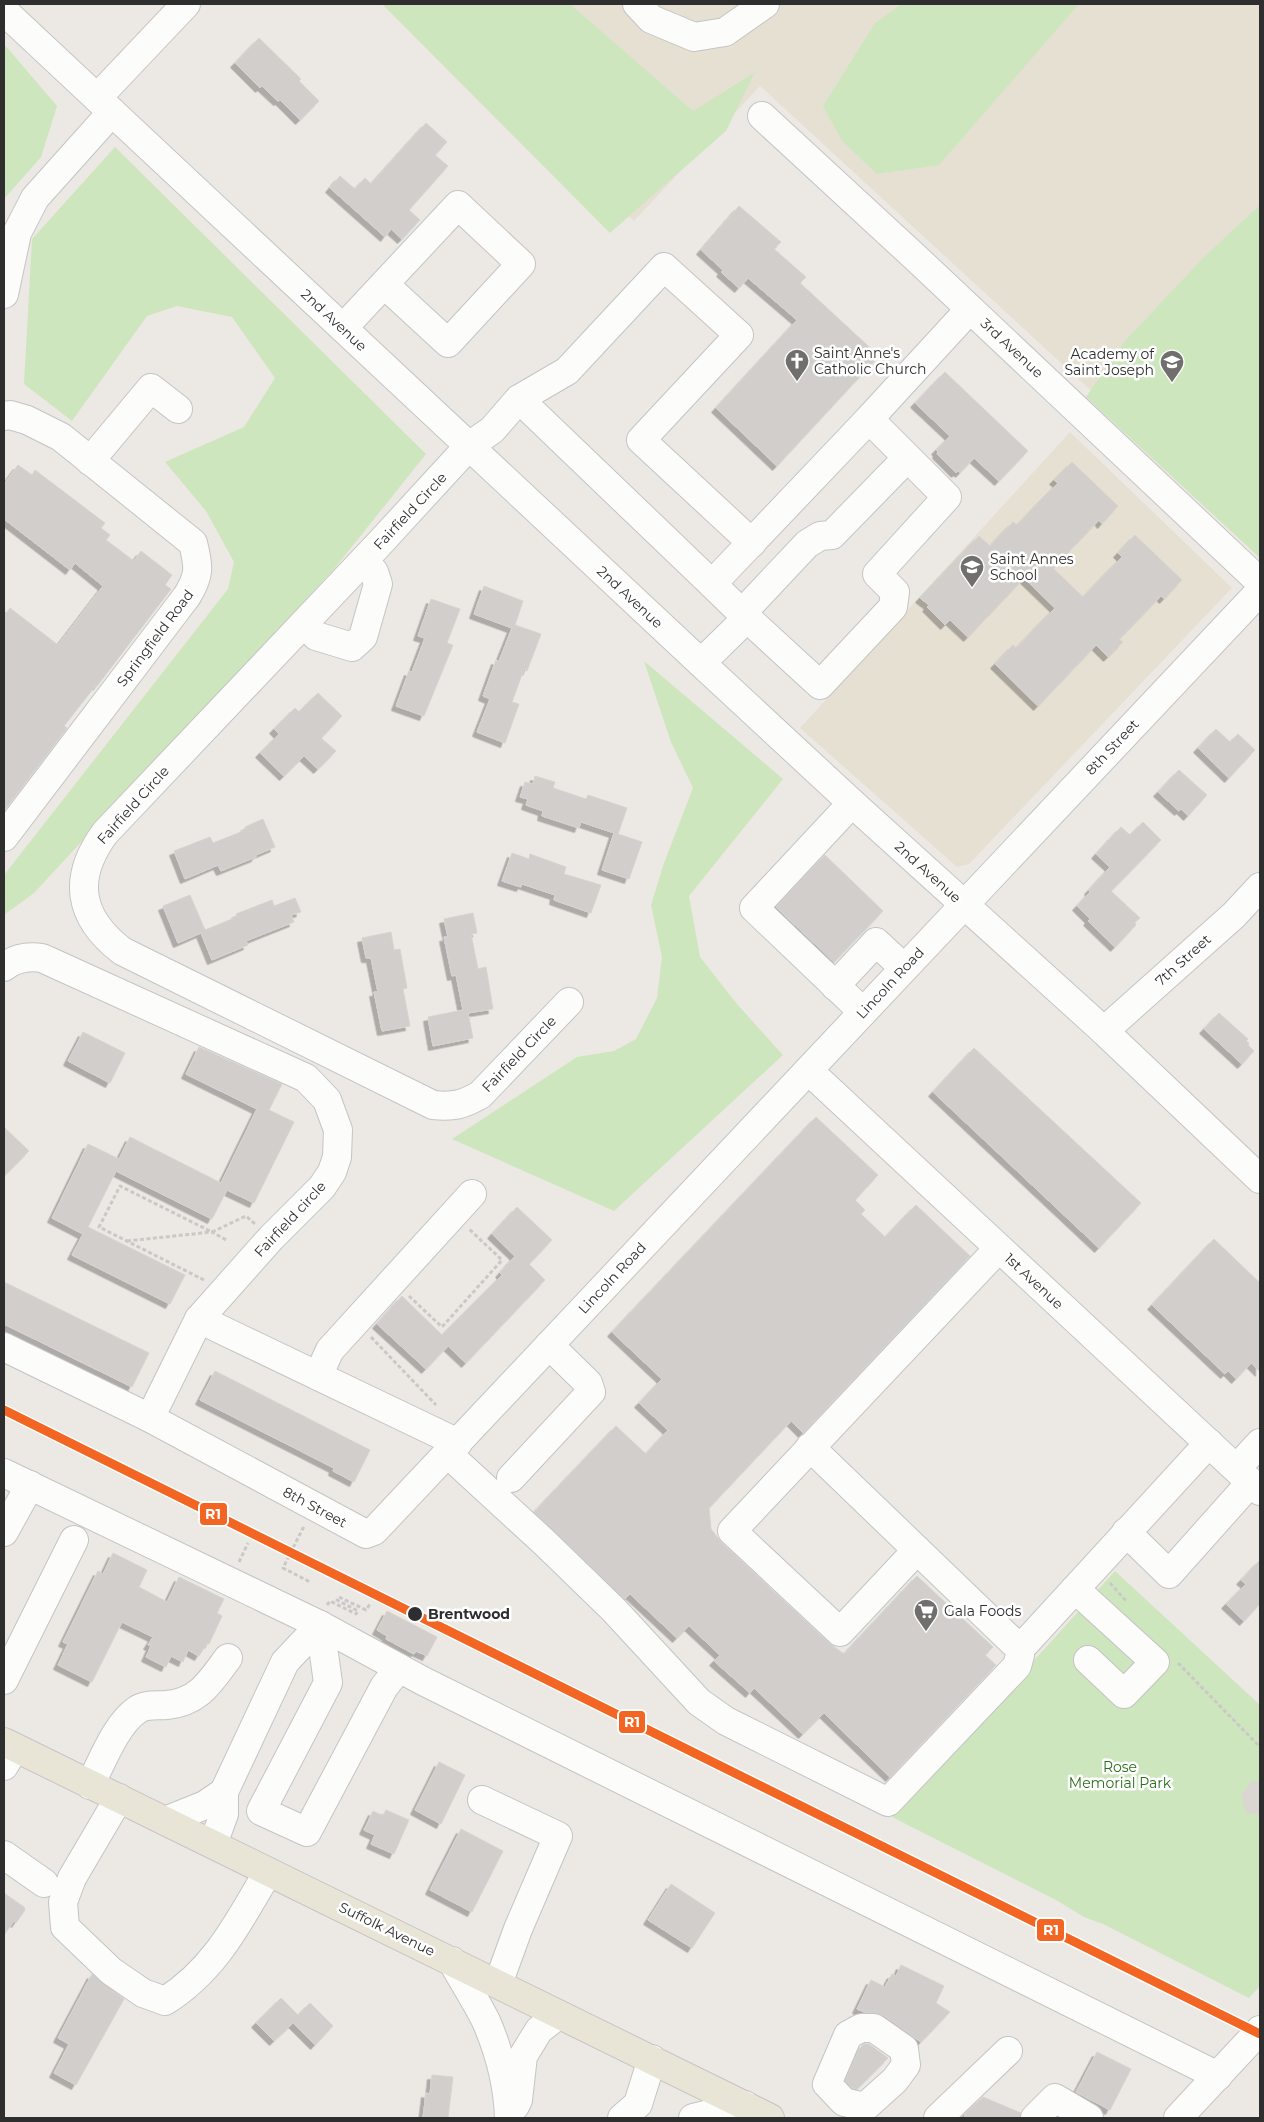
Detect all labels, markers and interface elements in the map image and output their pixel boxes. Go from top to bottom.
street label: 2nd Avenue [297,285,371,355]
street label: 3rd Avenue [977,314,1047,382]
place label: Saint Anne's Catholic Church [814,344,927,378]
place label: Academy of Saint Joseph [1065,345,1155,379]
church icon: Saint Anne's Catholic Church [784,348,810,382]
school or university icon: Academy of Saint Joseph [1159,349,1185,383]
street label: Fairfield Circle [370,468,450,554]
place label: Saint Annes School [990,550,1074,584]
school or university icon: Saint Annes School [959,554,985,588]
street label: 2nd Avenue [593,562,667,632]
street label: Springfield Road [113,586,197,690]
street label: 8th Street [1082,715,1143,779]
street label: Fairfield Circle [93,762,173,848]
street label: 2nd Avenue [891,837,965,907]
street label: 7th Street [1151,930,1215,990]
street label: Lincoln Road [852,943,928,1023]
street label: Fairfield Circle [478,1012,560,1096]
street label: Fairfield circle [250,1177,330,1261]
street label: Lincoln Road [574,1238,650,1318]
street label: 1st Avenue [1001,1249,1067,1313]
street label: 8th Street [280,1483,350,1532]
line badge: R1 [199,1502,228,1526]
text: R1 [205,1505,221,1523]
supermarket icon: Gala Foods [913,1598,939,1632]
place label: Gala Foods [944,1602,1021,1620]
marker: Brentwood [406,1605,424,1623]
place label: Brentwood [428,1605,510,1623]
line badge: R1 [618,1710,646,1734]
text: R1 [624,1713,640,1731]
park label: Rose Memorial Park [1069,1758,1172,1792]
street label: Suffolk Avenue [336,1898,438,1960]
line badge: R1 [1036,1918,1065,1942]
text: R1 [1043,1921,1059,1939]

